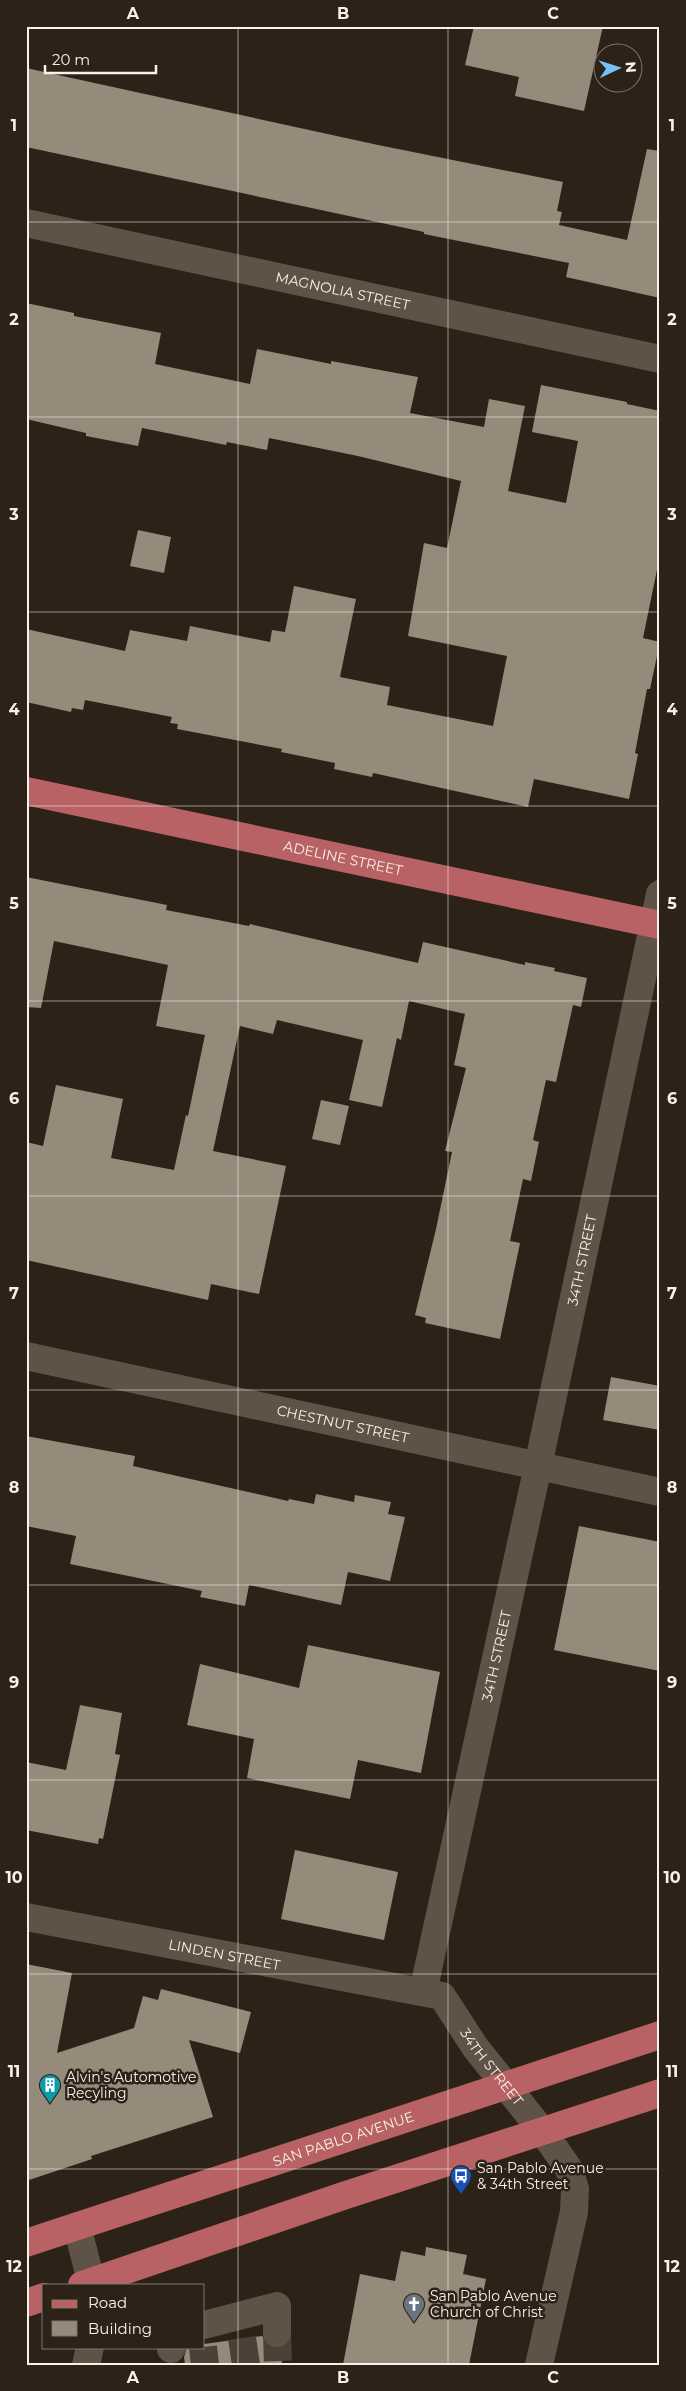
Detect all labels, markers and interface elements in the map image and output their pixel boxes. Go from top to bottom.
text: A [126,4,140,23]
text: B [337,4,349,23]
text: C [547,4,559,23]
scale bar [45,42,156,74]
north arrow [594,42,644,92]
text: 20 m [52,50,90,69]
text: N [622,61,640,73]
text: 1 [11,116,17,135]
text: 1 [669,116,675,135]
street label: MAGNOLIA STREET [274,268,412,314]
text: 2 [9,310,19,329]
text: 2 [667,310,677,329]
text: 3 [8,505,19,524]
text: 3 [666,505,677,524]
text: 4 [8,700,20,719]
text: 4 [666,700,678,719]
street label: ADELINE STREET [282,837,404,879]
text: 5 [9,894,19,913]
text: 5 [667,894,677,913]
text: 6 [9,1089,19,1108]
text: 6 [667,1089,677,1108]
street label: 34TH STREET [563,1213,600,1307]
text: 7 [9,1284,19,1303]
text: 7 [667,1284,677,1303]
street label: CHESTNUT STREET [275,1401,411,1447]
text: 8 [9,1478,19,1497]
text: 8 [667,1478,677,1497]
street label: 34TH STREET [478,1609,515,1703]
text: 9 [9,1673,19,1692]
text: 9 [667,1673,677,1692]
text: 10 [5,1868,23,1887]
text: 10 [663,1868,681,1887]
street label: LINDEN STREET [167,1935,282,1974]
street label: 34TH STREET [456,2025,527,2109]
text: 11 [8,2062,20,2081]
text: 11 [666,2062,678,2081]
place label: Alvin's Automotive Recyling [66,2068,196,2102]
building icon: Alvin's Automotive Recyling [38,2073,62,2104]
street label: SAN PABLO AVENUE [270,2107,416,2170]
place label: San Pablo Avenue & 34th Street [477,2159,604,2193]
bus stop icon: San Pablo Avenue & 34th Street [449,2164,473,2195]
text: 12 [6,2257,22,2276]
text: 12 [664,2257,680,2276]
legend [42,2284,205,2348]
place label: San Pablo Avenue Church of Christ [430,2287,557,2321]
church icon: San Pablo Avenue Church of Christ [402,2292,426,2323]
text: Road [88,2293,127,2312]
text: Building [88,2319,152,2338]
text: A [126,2368,140,2387]
text: B [337,2368,349,2387]
text: C [547,2368,559,2387]

